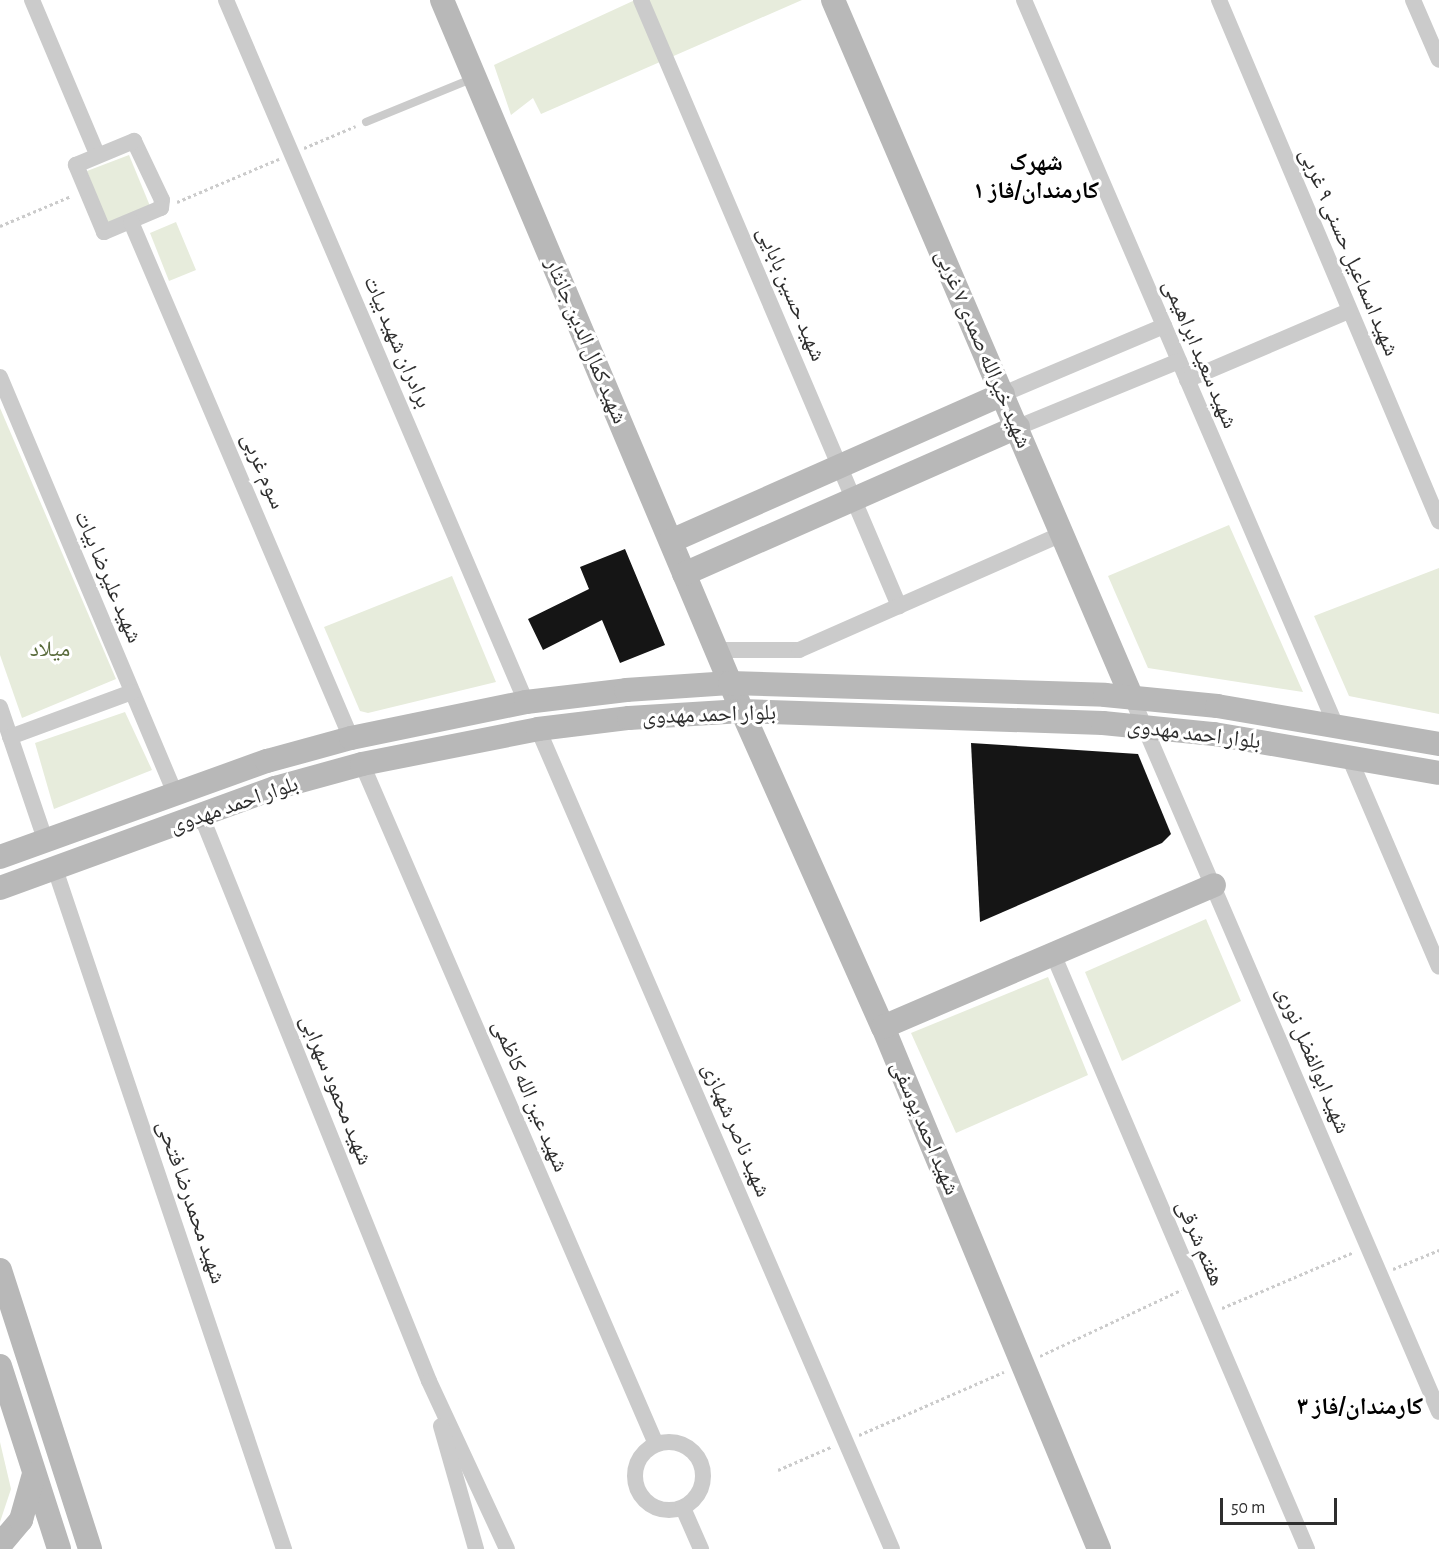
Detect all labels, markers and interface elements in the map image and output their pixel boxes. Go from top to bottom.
street label: شهید اسماعیل حسنی ۹ غربی [1293,144,1405,360]
district label: شهرک کارمندان/فاز ۱ [973,150,1099,206]
street label: شهید حسین بابایی [751,223,831,365]
street label: شهید خیرالله صمدی ۷ غربی [929,246,1037,452]
street label: شهید کمال الدین جانثار [539,254,633,428]
street label: برادران شهید بیات [357,272,437,412]
street label: شهید سعید ابراهیمی [1157,276,1243,432]
street label: سوم غربی [235,429,291,513]
street label: شهید علیرضا بیات [68,507,148,647]
park label: میلاد [30,637,70,663]
street label: بلوار احمد مهدوی [641,699,777,731]
street label: بلوار احمد مهدوی [1126,713,1262,755]
street label: بلوار احمد مهدوی [166,771,302,839]
street label: شهید ابوالفضل نوری [1270,983,1356,1137]
street label: شهید محمود سهرابی [294,1011,378,1169]
street label: شهید عین الله کاظمی [486,1016,574,1176]
street label: شهید احمد یوسفی [885,1057,965,1199]
street label: شهید ناصر شهبازی [696,1059,776,1201]
street label: شهید محمدرضا فتحی [151,1117,231,1287]
street label: هفتم شرقی [1170,1196,1230,1290]
district label: کارمندان/فاز ۳ [1297,1394,1423,1422]
scale bar [1223,1486,1340,1524]
text: 50 m [1231,1499,1265,1517]

